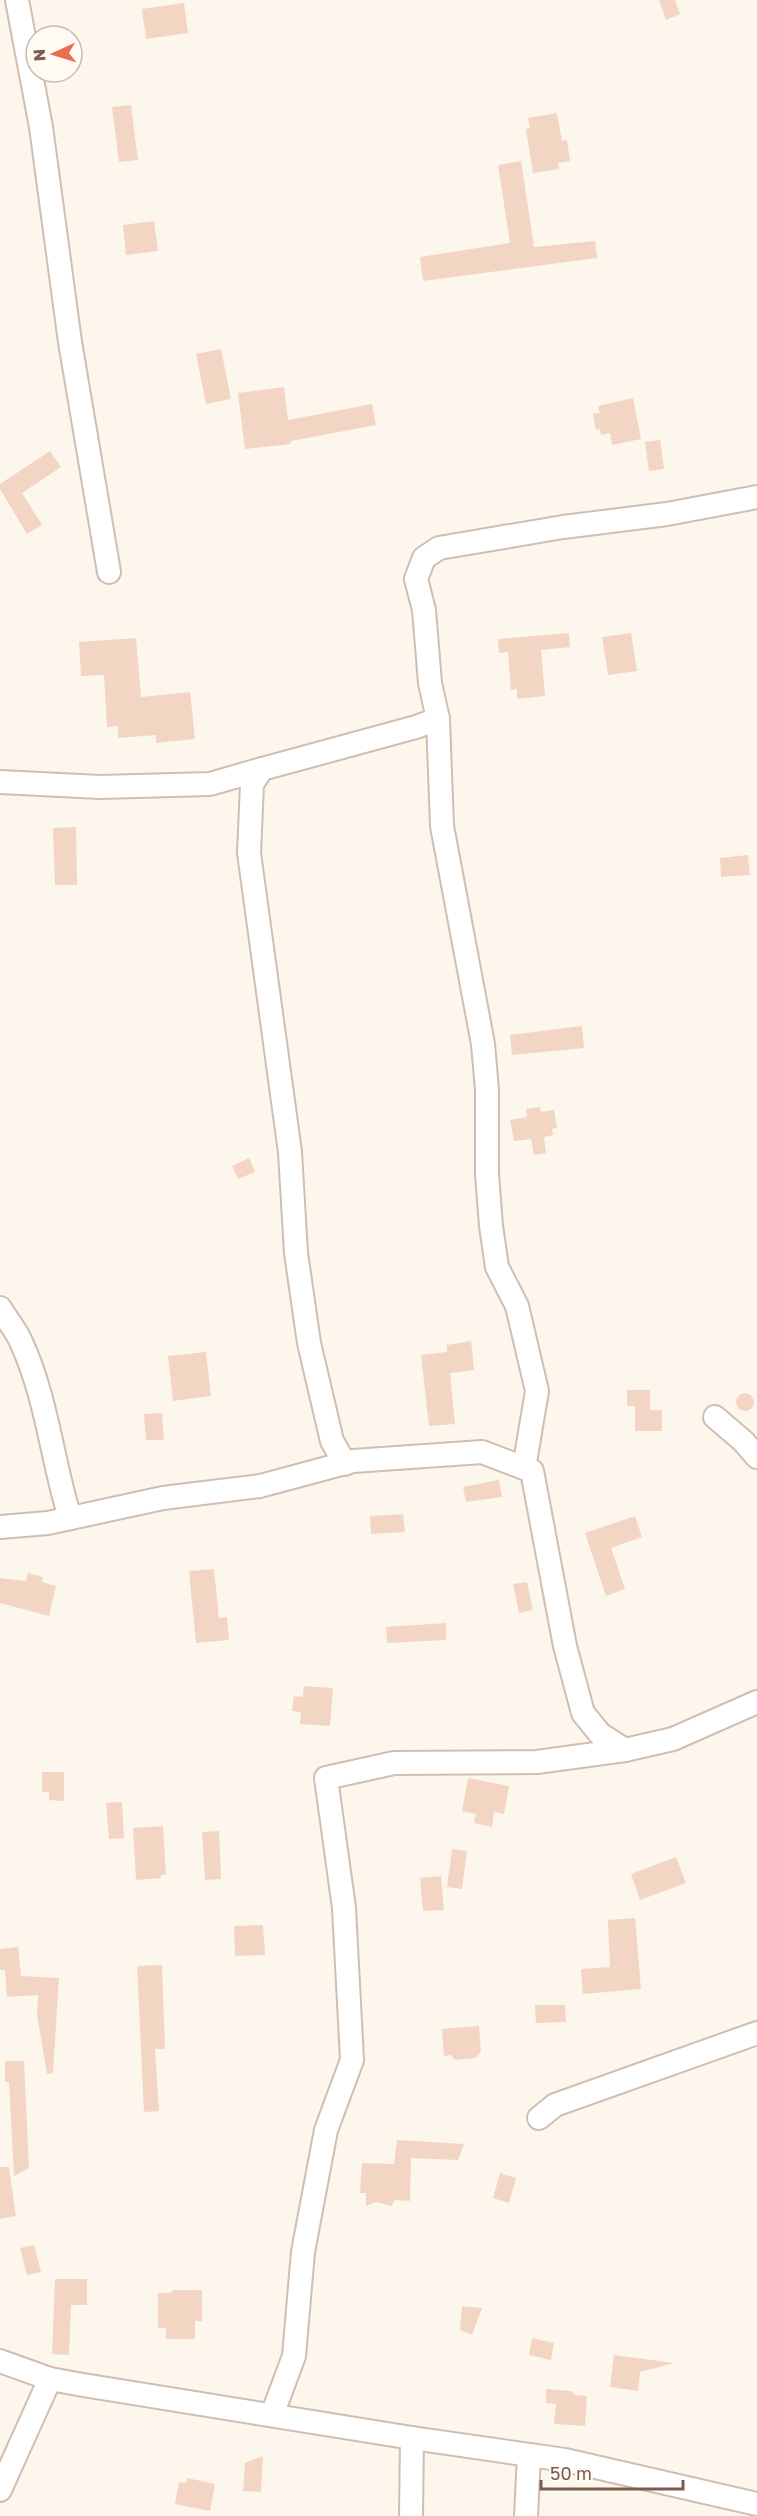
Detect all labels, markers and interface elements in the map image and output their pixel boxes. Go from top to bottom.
north arrow [24,24,84,84]
text: N [29,48,49,62]
scale bar [541,2453,684,2491]
text: 50 m [550,2462,592,2484]

